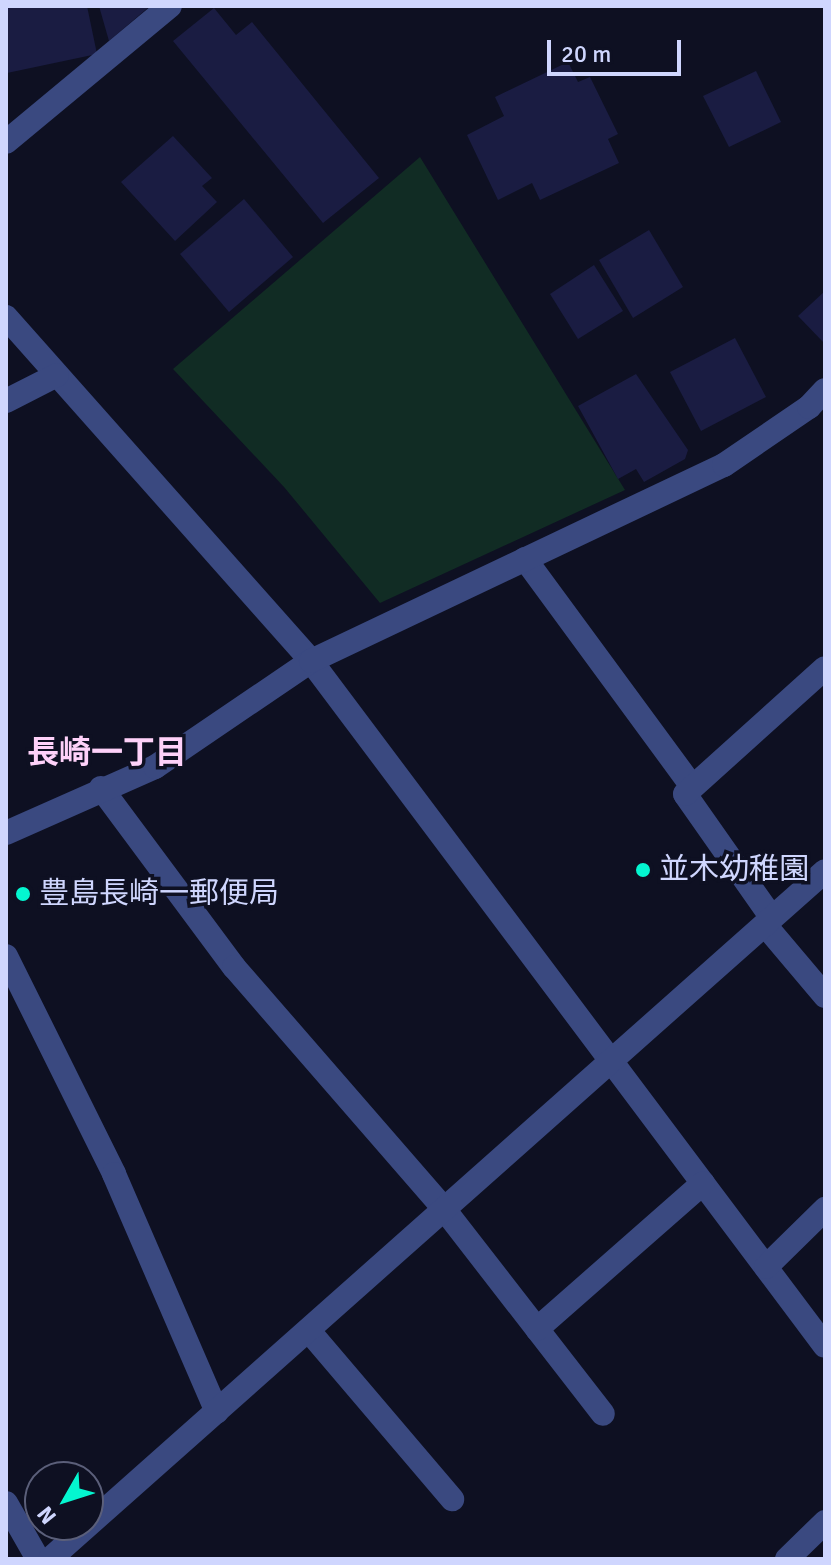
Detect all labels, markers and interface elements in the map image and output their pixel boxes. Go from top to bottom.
scale bar [551,24,685,74]
text: 20 m [561,39,611,69]
district label: 長崎一丁目 [27,734,187,772]
place label: 並木幼稚園 [659,852,809,888]
marker: 並木幼稚園 [634,861,652,879]
place label: 豊島長崎一郵便局 [39,876,279,912]
marker: 豊島長崎一郵便局 [14,885,32,903]
north arrow [24,1461,104,1541]
text: N [31,1501,62,1530]

